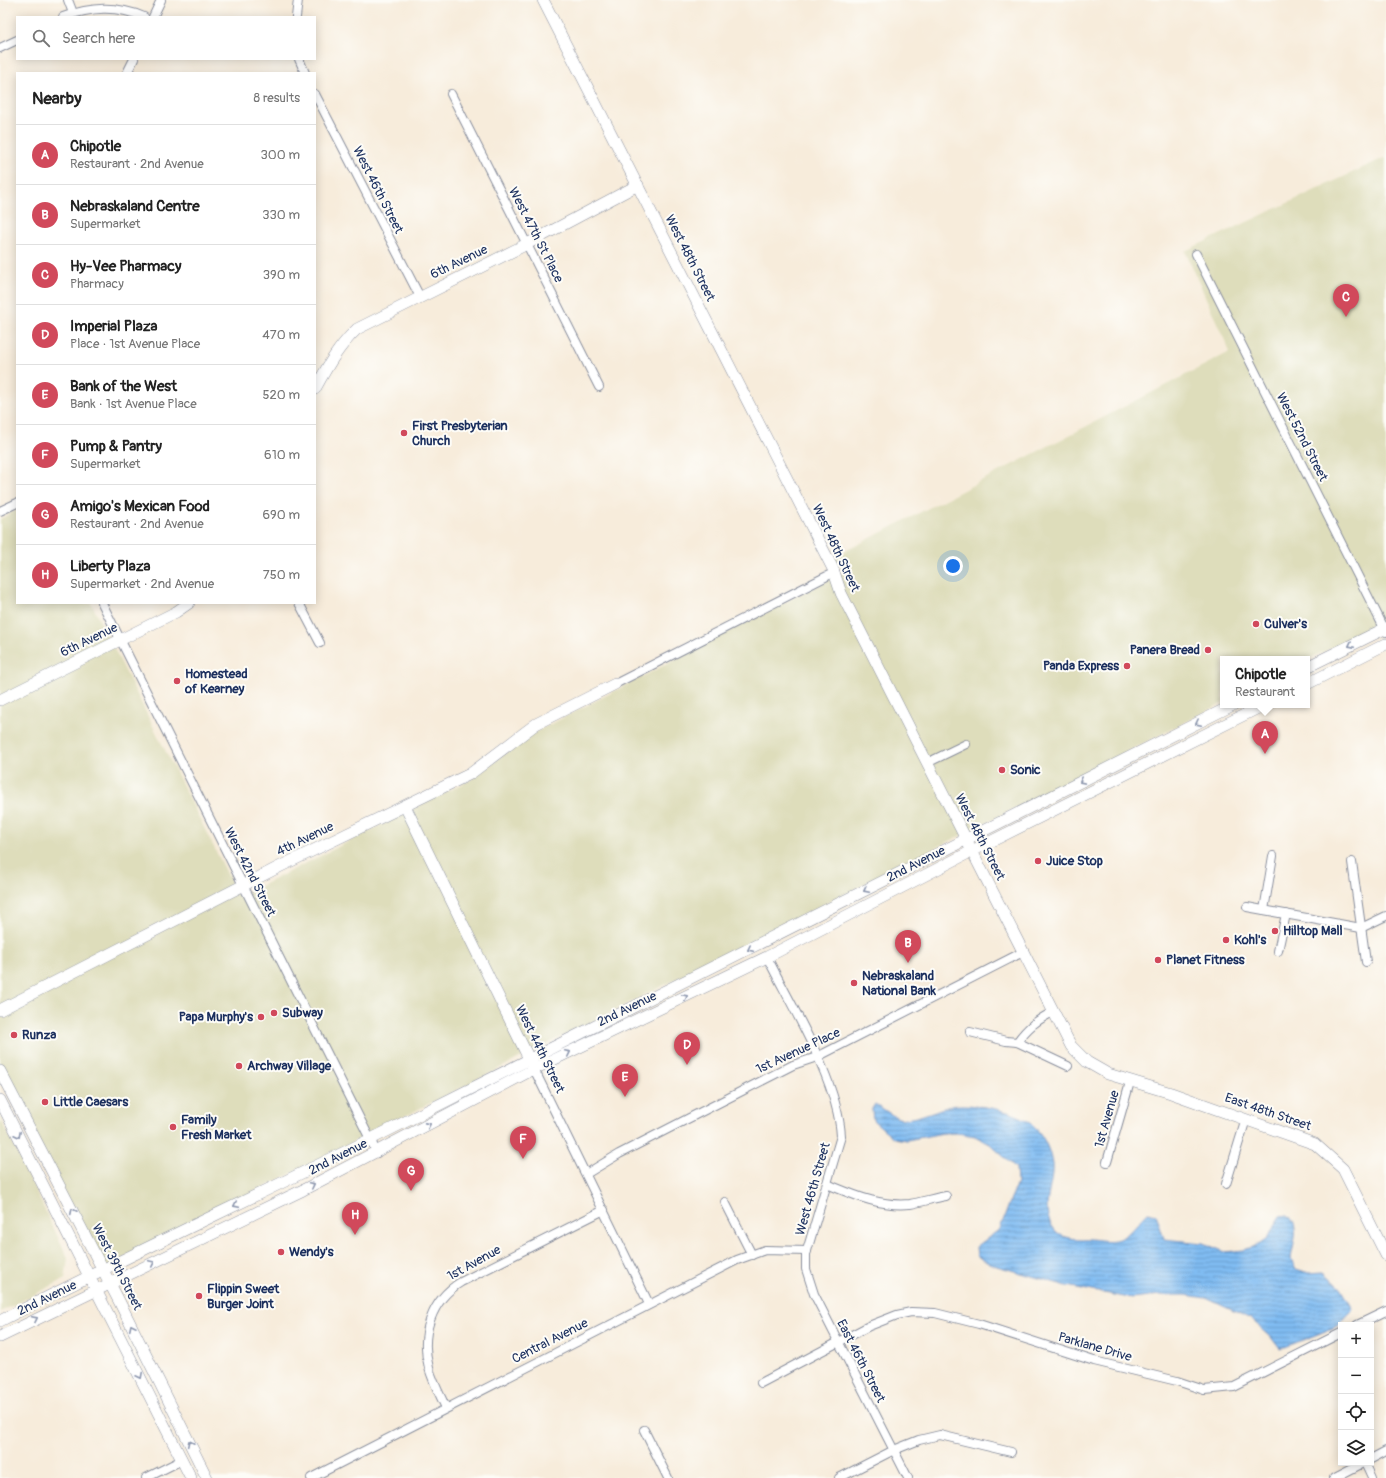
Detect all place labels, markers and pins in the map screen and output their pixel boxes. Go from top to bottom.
pin: C [1333,284,1359,317]
place label: First Presbyterian Church [412,418,508,449]
marker: First Presbyterian Church [399,428,409,438]
place label: Culver's [1264,616,1307,632]
marker: Culver's [1251,619,1261,629]
place label: Panera Bread [1130,642,1200,658]
marker: Panera Bread [1203,645,1213,655]
place label: Panda Express [1043,658,1119,674]
marker: Panda Express [1122,661,1132,671]
place label: Homestead of Kearney [184,666,248,697]
marker: Homestead of Kearney [172,676,182,686]
pin: A [1252,721,1278,754]
place label: Sonic [1010,762,1041,778]
marker: Sonic [997,765,1007,775]
place label: Juice Stop [1046,853,1103,869]
marker: Juice Stop [1033,856,1043,866]
place label: Hilltop Mall [1283,923,1343,939]
marker: Hilltop Mall [1270,926,1280,936]
pin: B [895,930,921,963]
place label: Kohl's [1234,932,1267,948]
marker: Kohl's [1221,935,1231,945]
place label: Planet Fitness [1166,952,1245,968]
marker: Planet Fitness [1153,955,1163,965]
place label: Nebraskaland National Bank [862,968,937,999]
marker: Nebraskaland National Bank [849,978,859,988]
place label: Subway [282,1005,323,1021]
marker: Subway [269,1008,279,1018]
place label: Papa Murphy's [179,1009,253,1025]
marker: Papa Murphy's [256,1012,266,1022]
place label: Runza [22,1027,56,1043]
marker: Runza [9,1030,19,1040]
pin: D [674,1032,700,1065]
place label: Archway Village [247,1058,332,1074]
marker: Archway Village [234,1061,244,1071]
pin: E [612,1064,638,1097]
place label: Little Caesars [53,1094,128,1110]
marker: Little Caesars [40,1097,50,1107]
place label: Family Fresh Market [181,1112,252,1143]
marker: Family Fresh Market [168,1122,178,1132]
pin: F [510,1126,536,1159]
pin: G [398,1158,424,1191]
pin: H [342,1202,368,1235]
place label: Wendy's [289,1244,334,1260]
marker: Wendy's [276,1247,286,1257]
place label: Flippin Sweet Burger Joint [207,1281,280,1312]
marker: Flippin Sweet Burger Joint [194,1291,204,1301]

